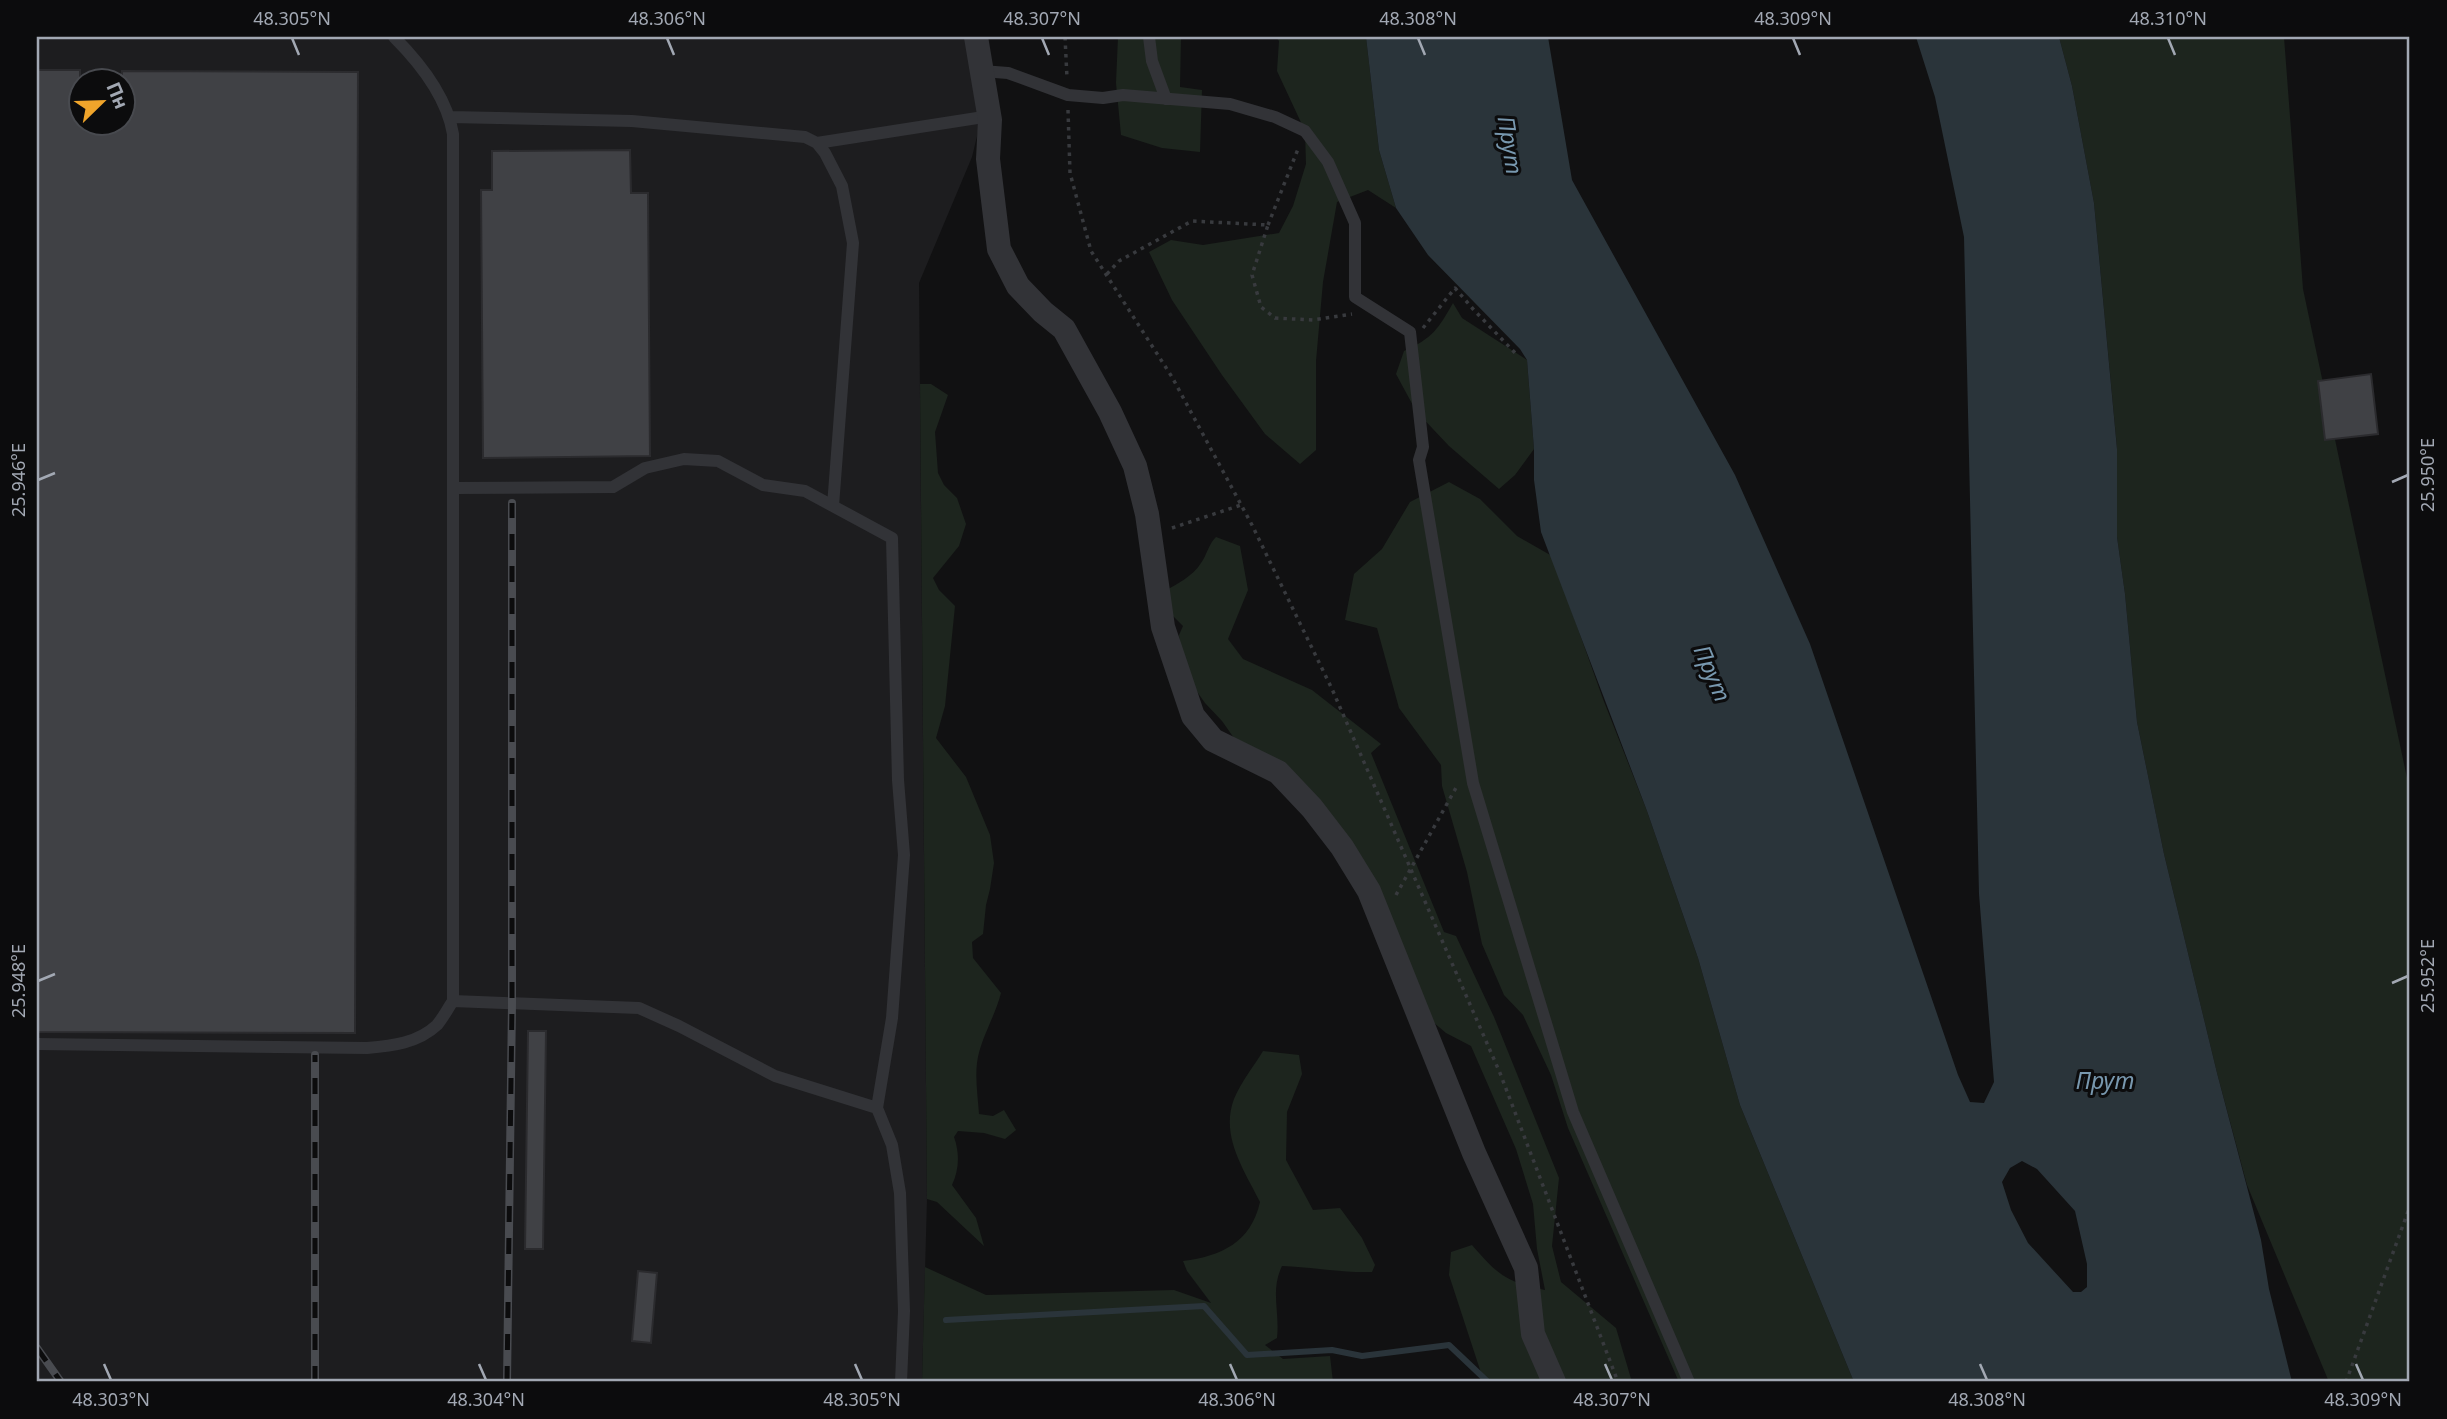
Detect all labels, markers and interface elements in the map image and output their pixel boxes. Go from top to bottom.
text: 48.305°N [253,6,331,30]
text: 48.306°N [628,6,706,30]
text: 48.307°N [1003,6,1081,30]
text: 48.308°N [1379,6,1457,30]
text: 48.309°N [1754,6,1832,30]
text: 48.310°N [2129,6,2207,30]
north arrow [66,66,136,136]
text: Пн [100,78,135,113]
water label: Прут [1491,114,1531,176]
text: 25.950°E [2415,438,2439,512]
text: 25.946°E [6,443,30,517]
water label: Прут [1687,640,1739,706]
text: 25.952°E [2415,939,2439,1013]
text: 25.948°E [6,944,30,1018]
water label: Прут [2076,1064,2134,1096]
text: 48.303°N [72,1387,150,1411]
text: 48.304°N [447,1387,525,1411]
text: 48.305°N [823,1387,901,1411]
text: 48.306°N [1198,1387,1276,1411]
text: 48.307°N [1573,1387,1651,1411]
text: 48.308°N [1948,1387,2026,1411]
text: 48.309°N [2324,1387,2402,1411]

